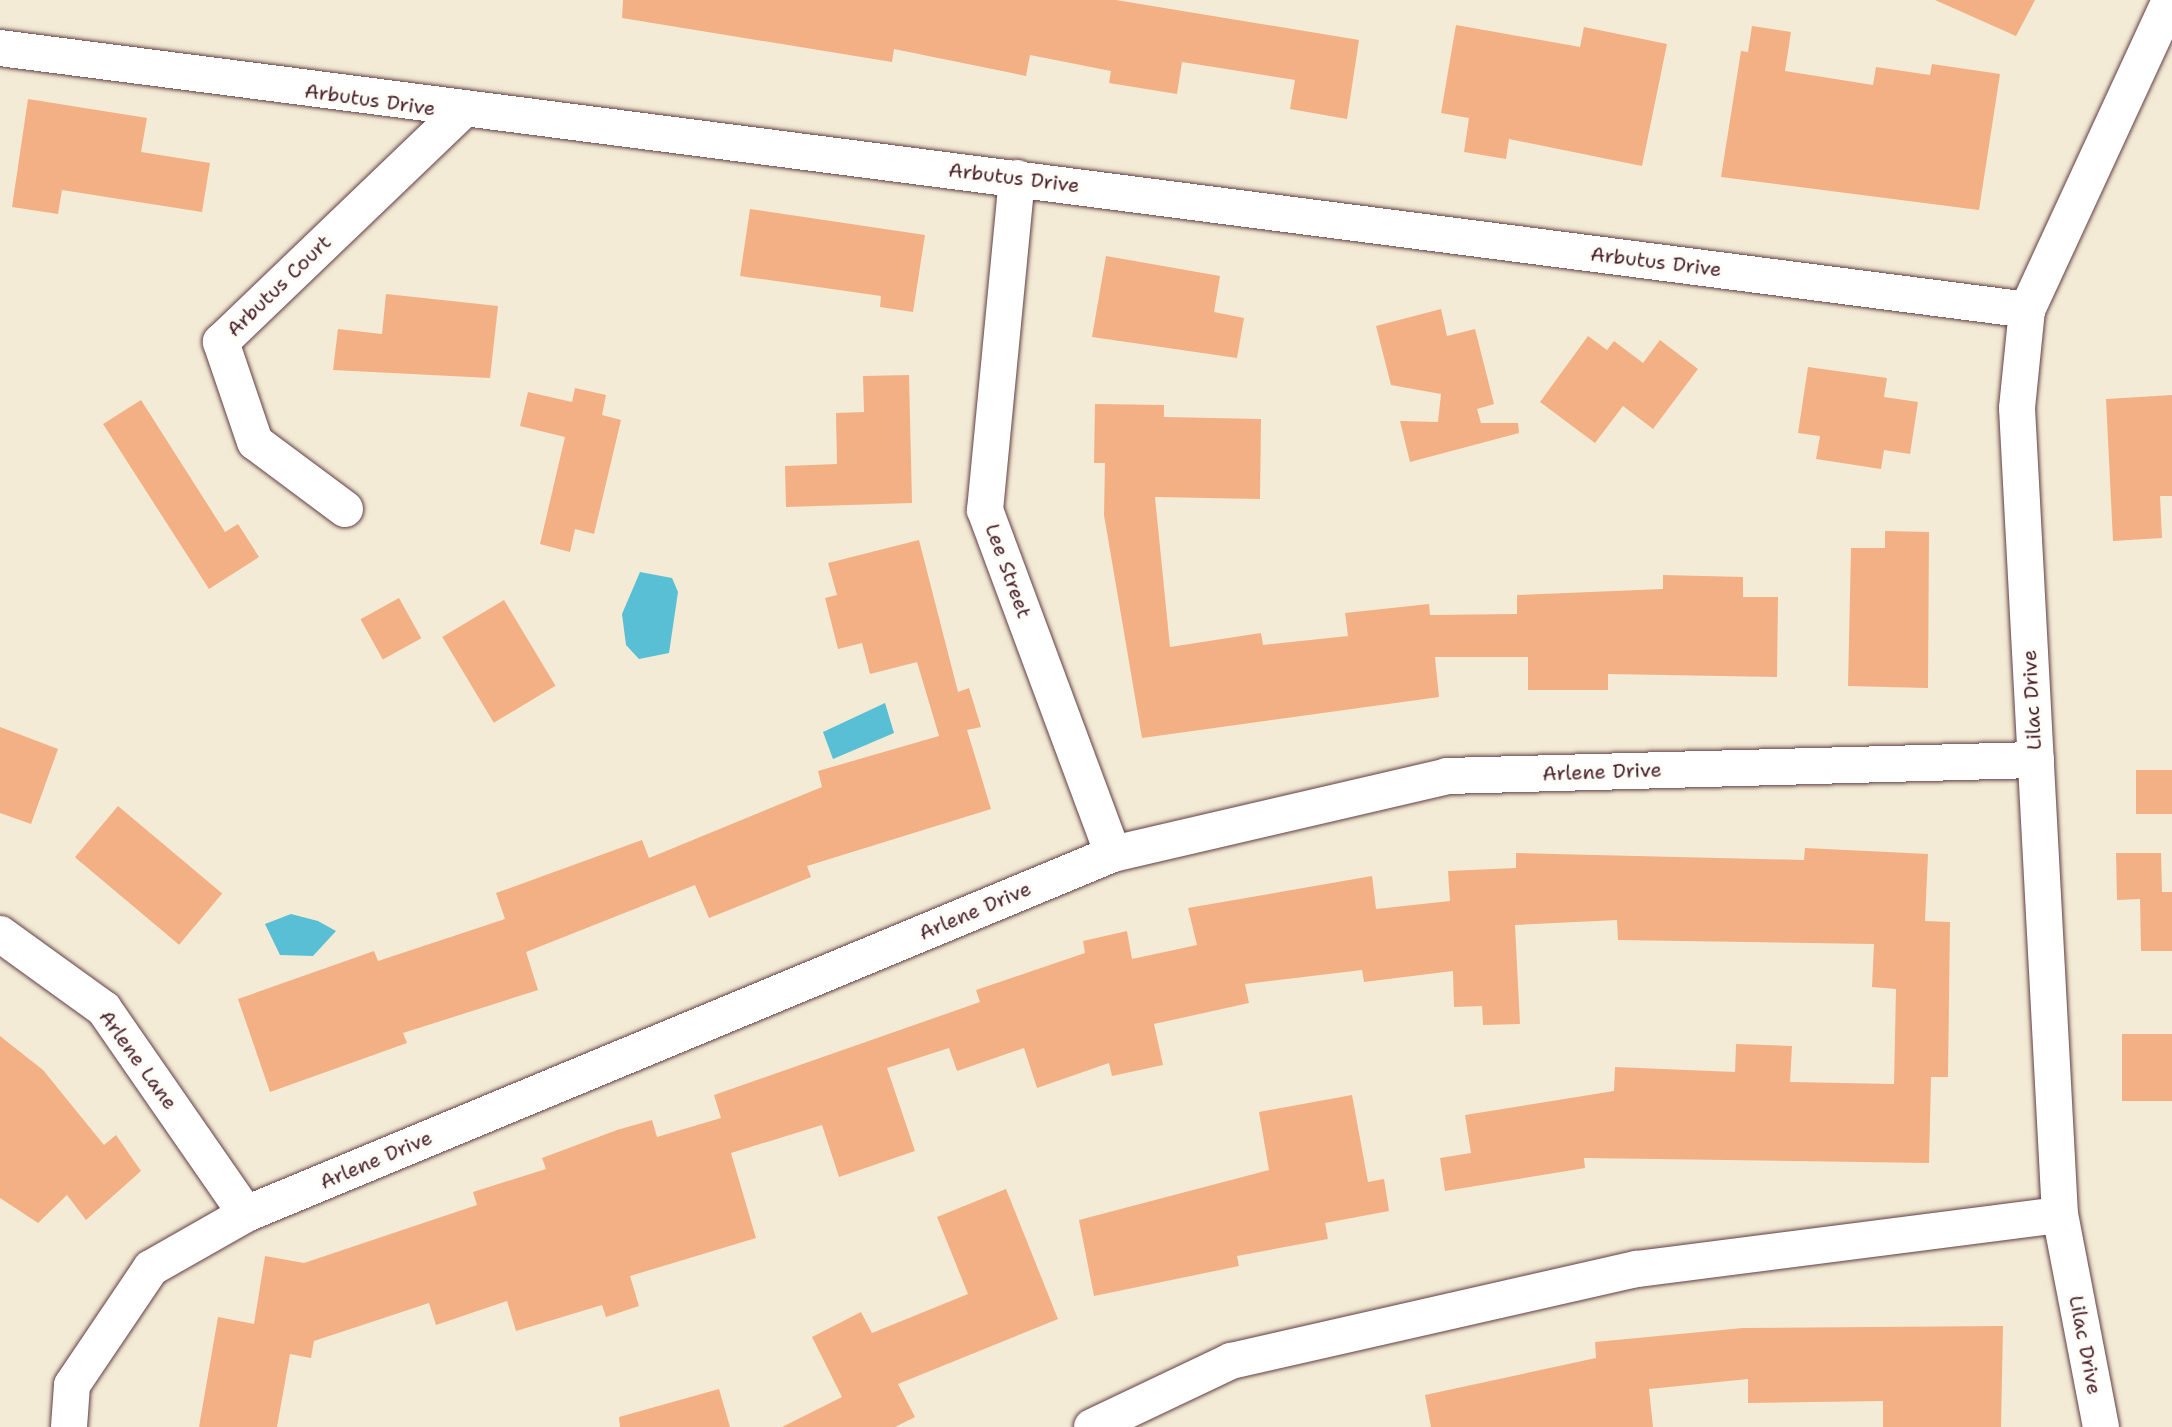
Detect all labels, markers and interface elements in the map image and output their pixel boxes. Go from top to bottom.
street label: Arbutus Drive [303,79,437,121]
street label: Arbutus Drive [947,158,1081,198]
street label: Arbutus Court [222,230,336,342]
street label: Arbutus Drive [1589,242,1723,282]
street label: Lee Street [980,521,1036,621]
street label: Lilac Drive [2017,649,2047,751]
street label: Arlene Drive [1542,758,1662,786]
street label: Arlene Drive [915,877,1035,945]
street label: Arlene Lane [94,1006,182,1114]
street label: Arlene Drive [316,1126,436,1194]
street label: Lilac Drive [2064,1294,2106,1396]

